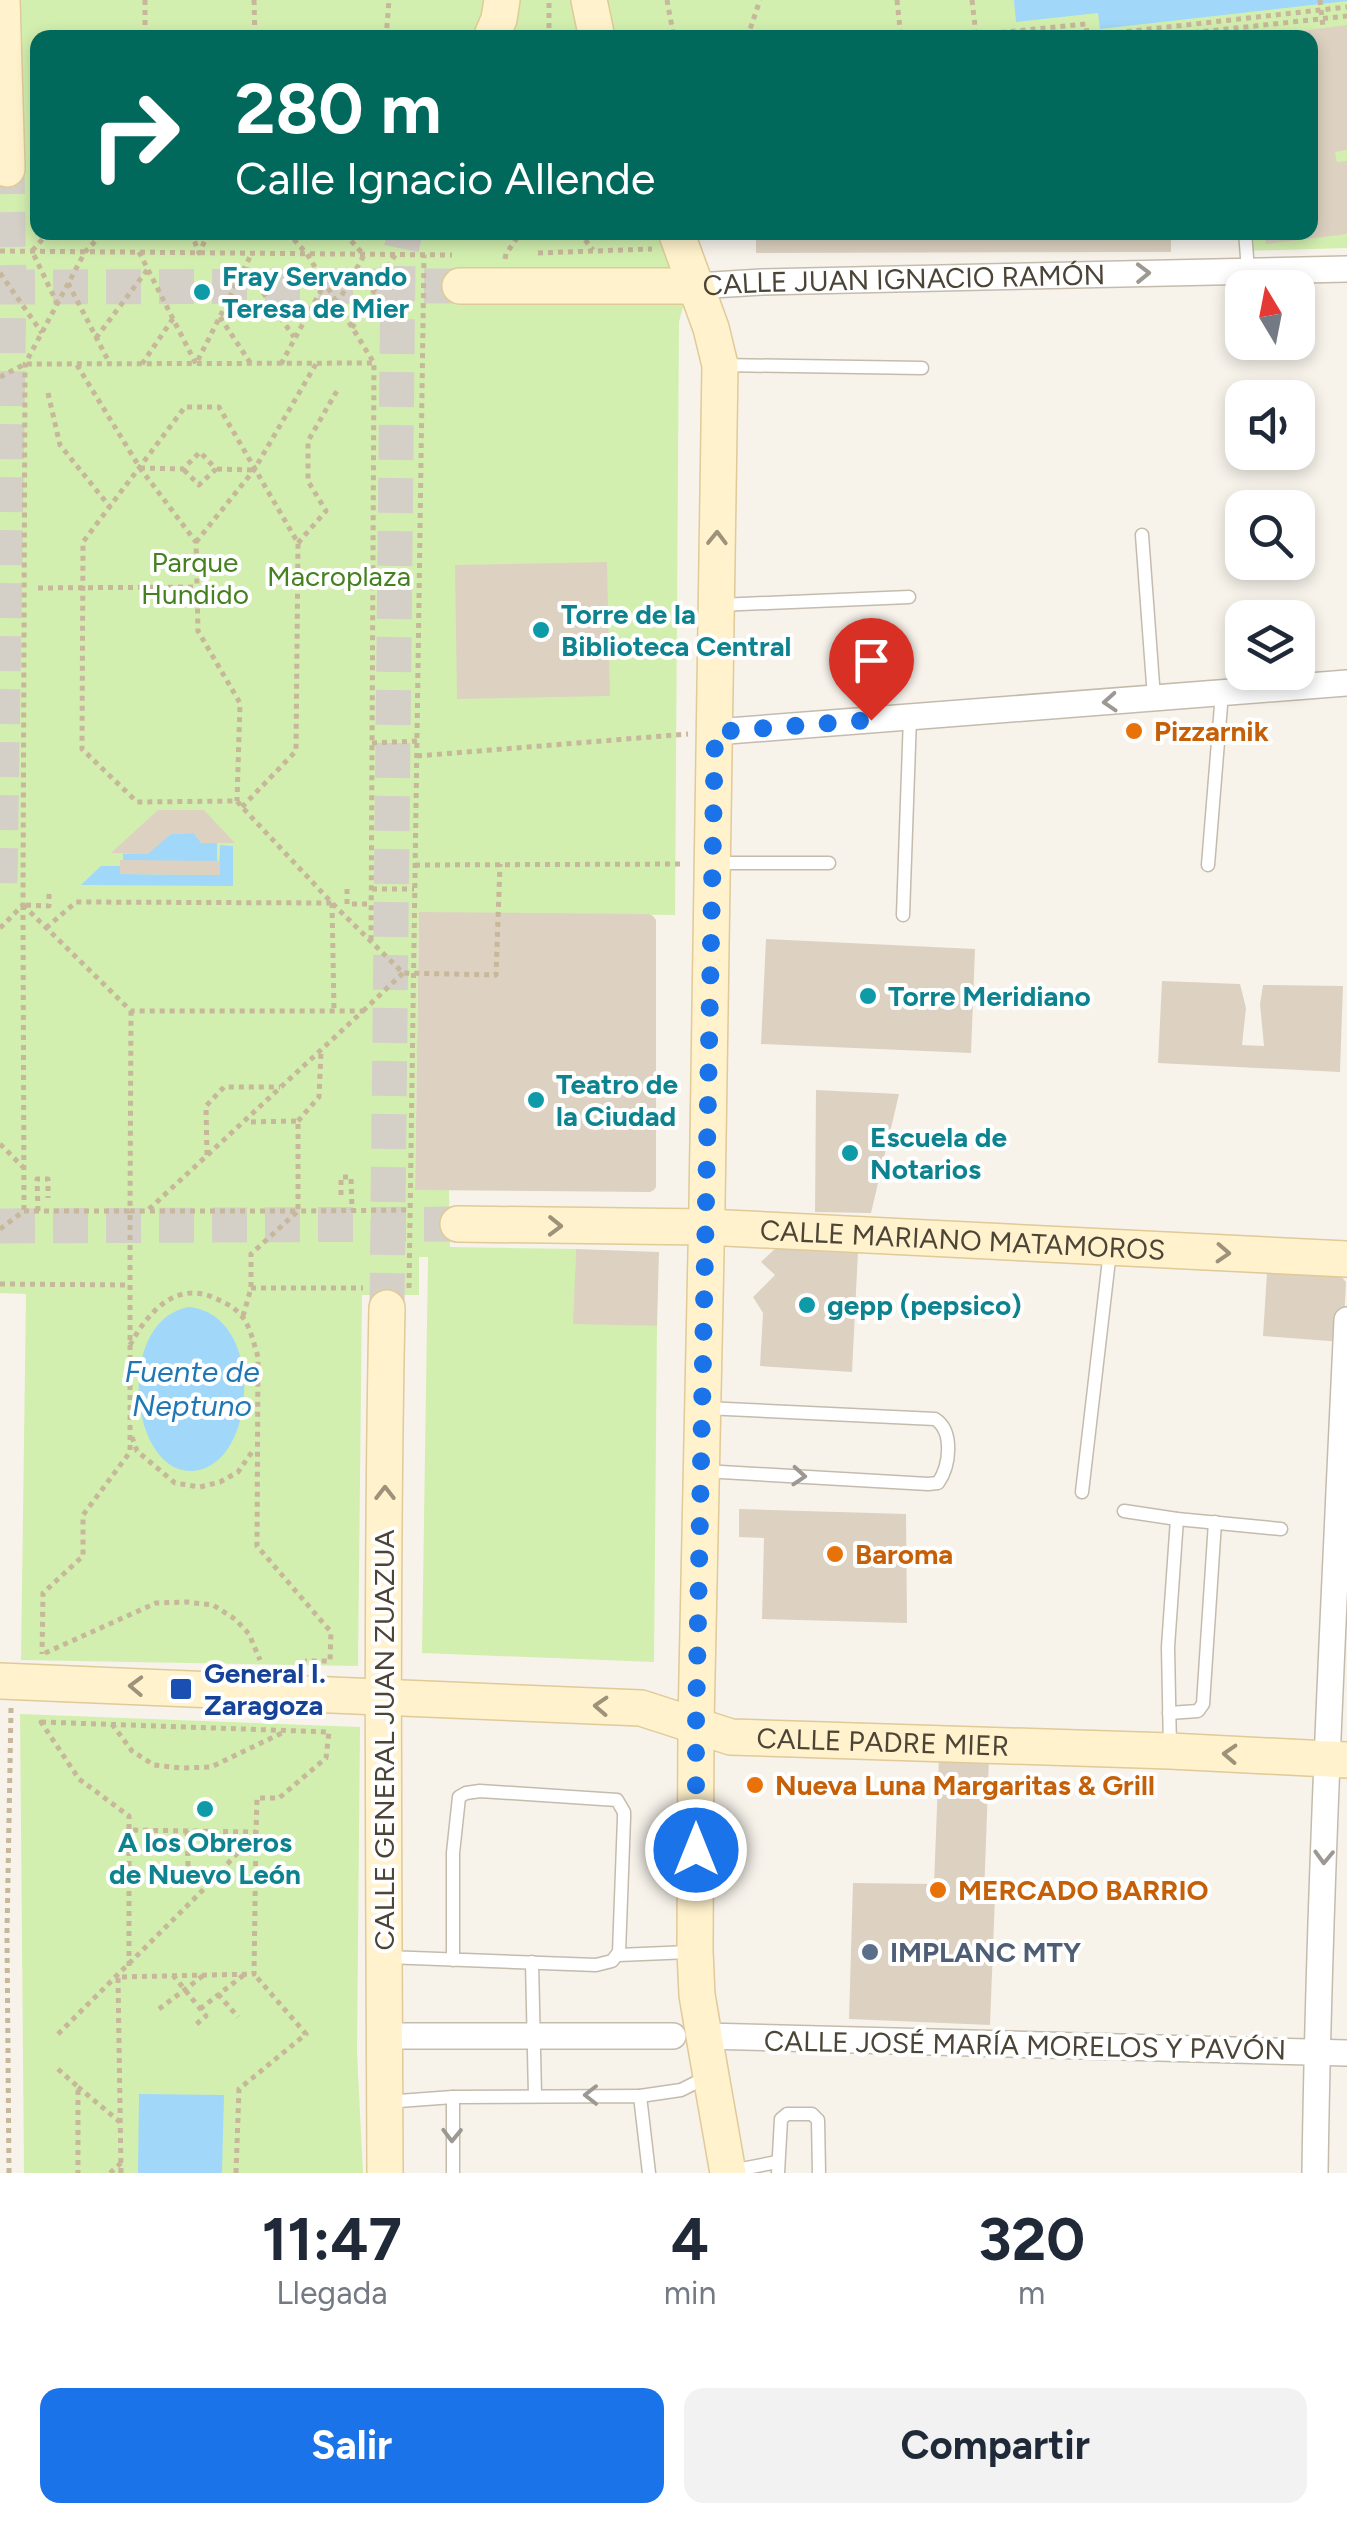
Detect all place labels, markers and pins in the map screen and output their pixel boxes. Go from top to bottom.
place label: Fray Servando Teresa de Mier [222,259,409,325]
marker: Fray Servando Teresa de Mier [191,281,213,303]
place label: Torre de la Biblioteca Central [561,597,791,663]
pin [829,618,914,721]
marker: Torre de la Biblioteca Central [530,619,552,641]
place label: Pizzarnik [1154,714,1269,748]
marker: Pizzarnik [1123,720,1145,742]
place label: Torre Meridiano [888,979,1091,1013]
marker: Torre Meridiano [857,985,879,1007]
place label: Teatro de la Ciudad [556,1067,678,1133]
marker: Teatro de la Ciudad [525,1089,547,1111]
place label: Escuela de Notarios [870,1120,1007,1186]
marker: Escuela de Notarios [839,1142,861,1164]
place label: gepp (pepsico) [827,1288,1022,1322]
marker: gepp (pepsico) [796,1294,818,1316]
place label: Baroma [855,1537,953,1571]
marker: Baroma [824,1543,846,1565]
place label: General I. Zaragoza [204,1656,326,1722]
marker: General I. Zaragoza [168,1676,194,1702]
place label: Nueva Luna Margaritas & Grill [775,1768,1155,1802]
marker: Nueva Luna Margaritas & Grill [744,1774,766,1796]
marker: A los Obreros de Nuevo León [194,1798,216,1820]
place label: A los Obreros de Nuevo León [109,1825,301,1891]
place label: MERCADO BARRIO [958,1873,1209,1907]
marker: MERCADO BARRIO [927,1879,949,1901]
place label: IMPLANC MTY [890,1935,1081,1969]
marker: IMPLANC MTY [859,1941,881,1963]

